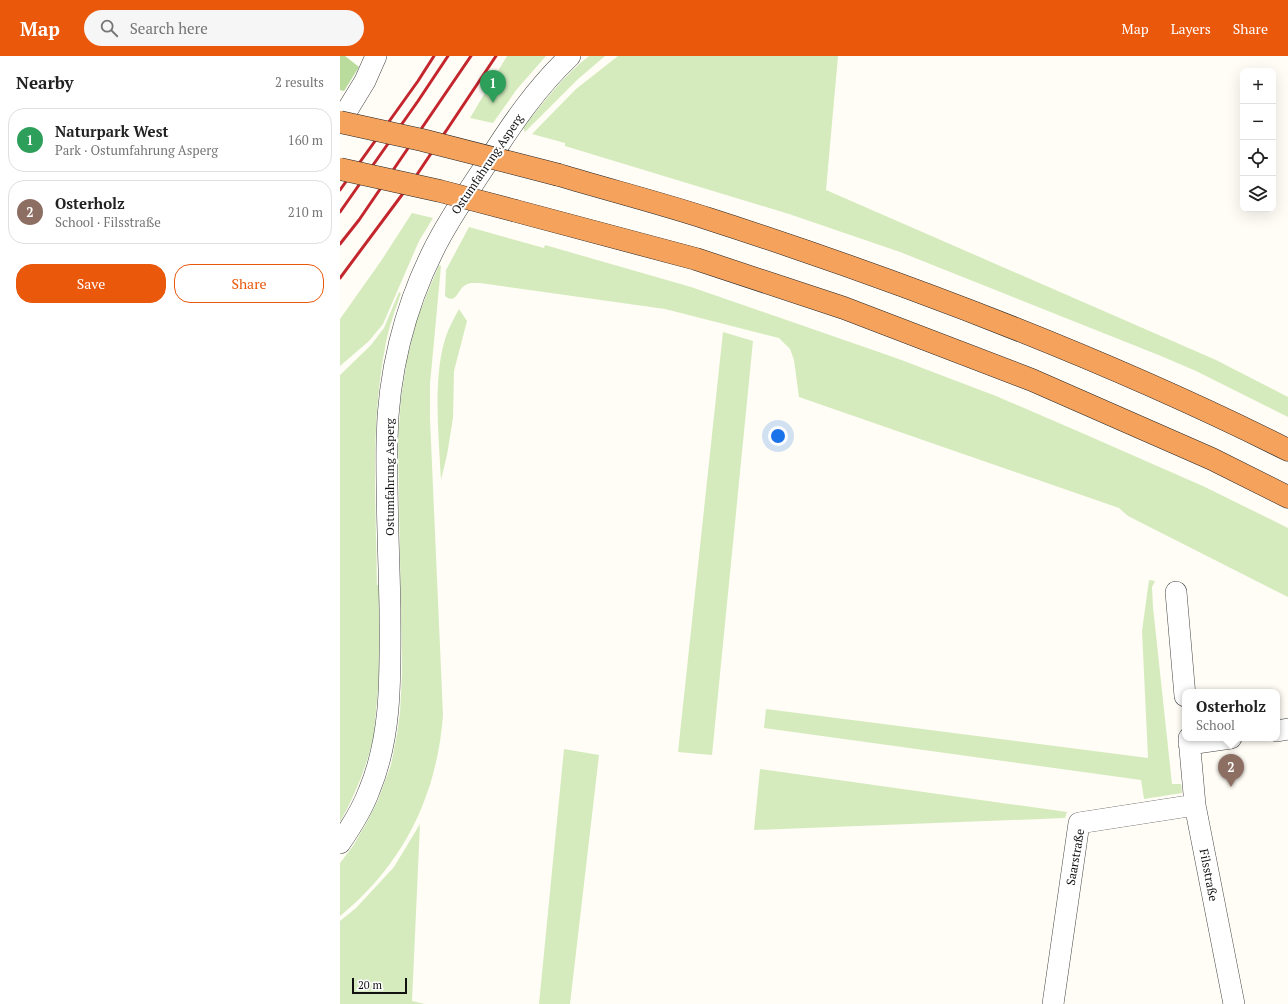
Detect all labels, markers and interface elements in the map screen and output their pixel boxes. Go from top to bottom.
search box [84,10,364,46]
text: Map [20,16,60,41]
icon: search [98,17,120,39]
text: Search here [130,18,208,38]
text: Map [1122,19,1149,38]
text: Layers [1171,19,1211,38]
text: Share [1233,19,1268,38]
map controls [1240,68,1276,212]
button: + [1240,68,1276,104]
pin: 1 [480,70,506,103]
text: Nearby [16,71,74,94]
text: 2 results [275,73,324,91]
button: − [1240,104,1276,140]
street label: Ostumfahrung Asperg [448,110,527,217]
text: Naturpark West [55,121,168,141]
text: 1 [26,131,34,149]
text: 160 m [288,131,323,149]
button: locate [1240,140,1276,176]
text: Park · Ostumfahrung Asperg [55,141,218,159]
button: layers [1240,176,1276,212]
text: Osterholz [55,193,125,213]
text: 2 [26,203,34,221]
text: 210 m [288,203,323,221]
text: School · Filsstraße [55,213,161,231]
button: Save [16,264,166,303]
button: Share [174,264,324,303]
street label: Ostumfahrung Asperg [382,417,397,536]
your location [768,426,788,446]
popup [1182,689,1280,741]
text: Osterholz [1196,696,1266,716]
text: School [1196,716,1235,734]
pin: 2 [1218,754,1244,787]
street label: Saarstraße [1063,828,1087,886]
street label: Filsstraße [1197,848,1221,902]
scale bar [352,976,407,995]
text: 20 m [358,978,382,992]

